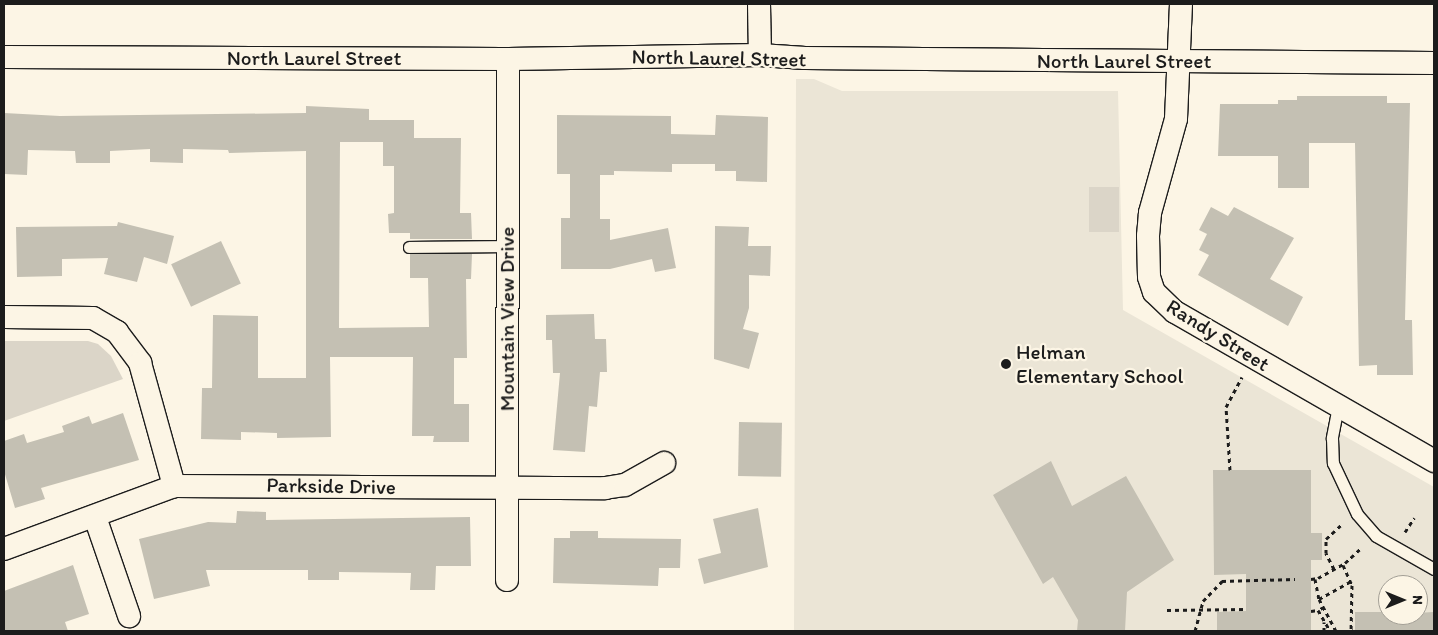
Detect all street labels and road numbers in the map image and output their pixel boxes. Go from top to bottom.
street label: North Laurel Street [631,44,807,72]
street label: North Laurel Street [227,45,401,71]
street label: North Laurel Street [1037,48,1211,74]
street label: Mountain View Drive [494,226,520,412]
street label: Randy Street [1162,293,1274,377]
street label: Parkside Drive [266,472,396,500]

